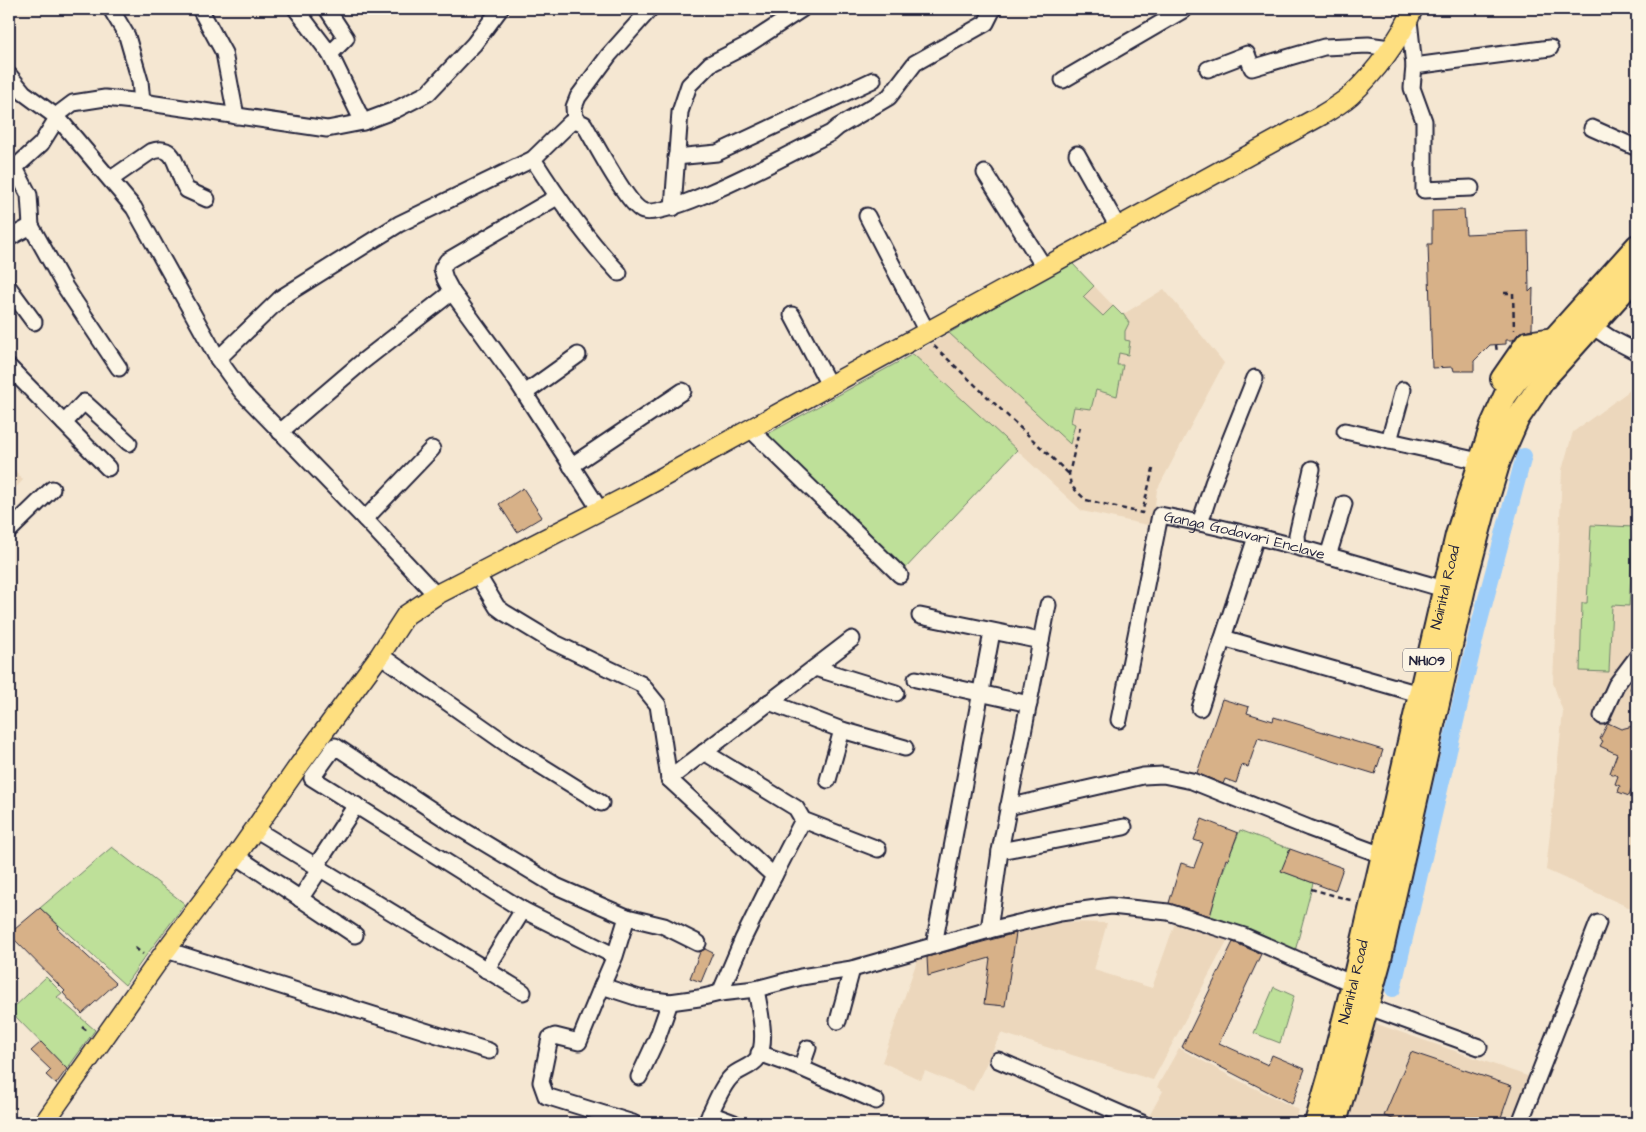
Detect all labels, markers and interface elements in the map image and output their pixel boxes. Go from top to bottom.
street label: Ganga Godavari Enclave [1162,506,1327,565]
street label: Nainital Road [1425,543,1465,632]
road number: NH109 [1403,648,1451,672]
street label: Nainital Road [1333,938,1374,1026]

